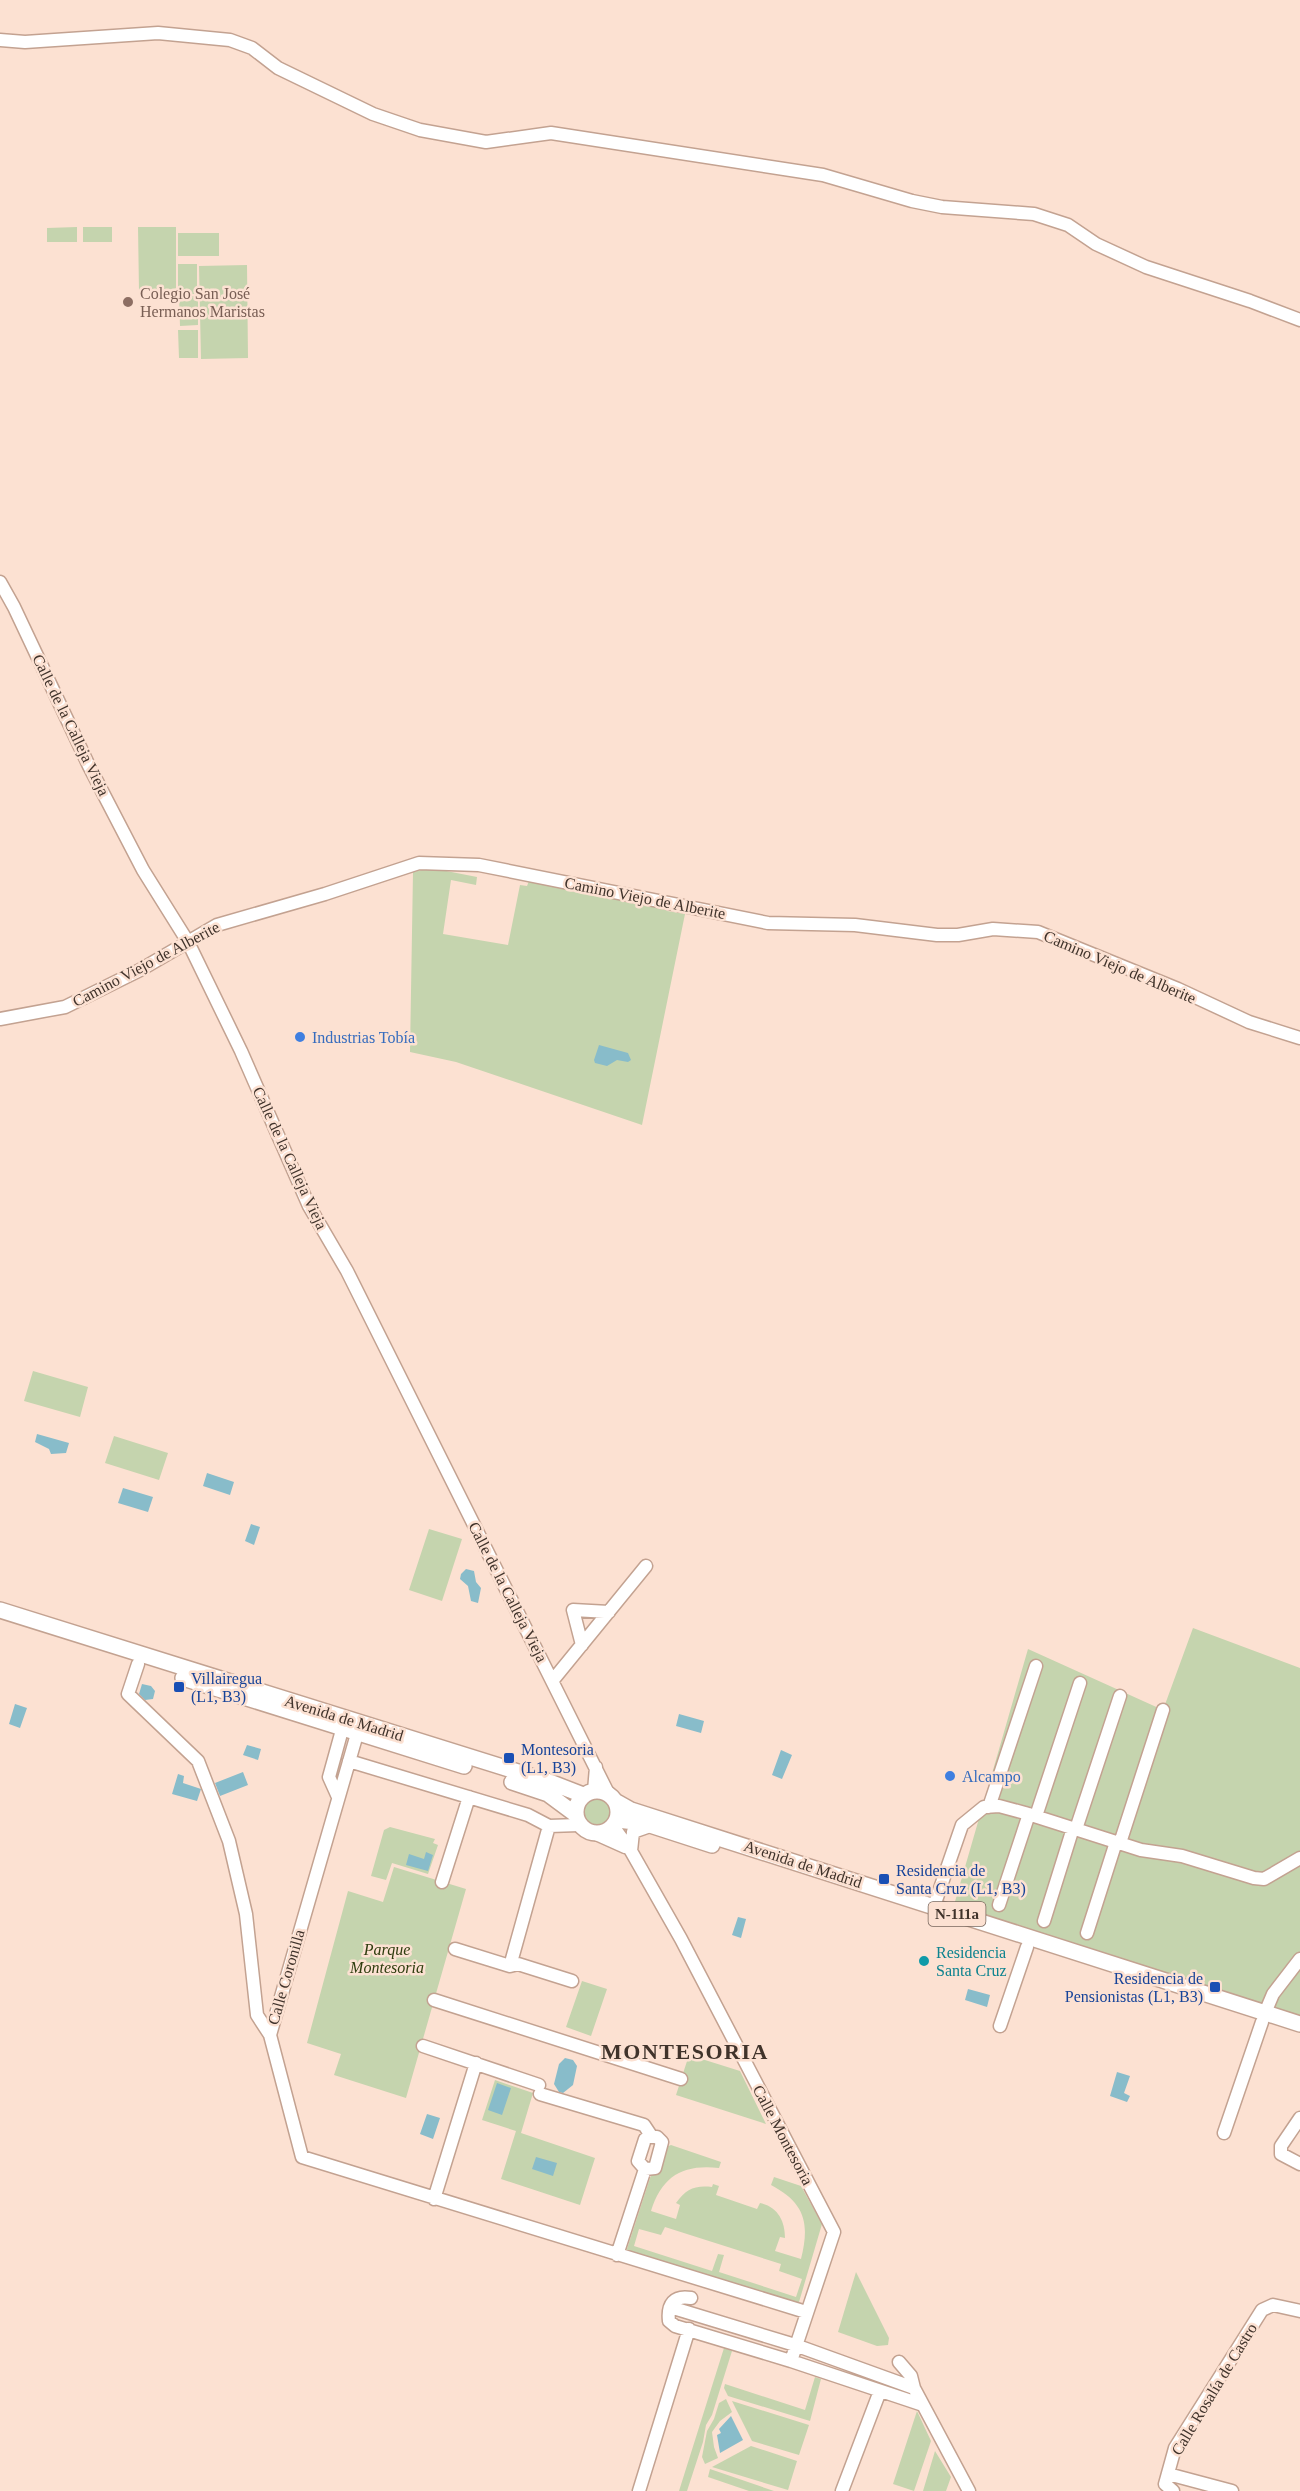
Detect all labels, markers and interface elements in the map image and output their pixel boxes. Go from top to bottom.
place label: Colegio San José Hermanos Maristas [140,285,265,320]
marker: Colegio San José Hermanos Maristas [121,295,135,309]
street label: Calle de la Calleja Vieja [28,652,113,799]
street label: Camino Viejo de Alberite [563,874,727,923]
street label: Camino Viejo de Alberite [70,918,223,1011]
street label: Camino Viejo de Alberite [1041,927,1199,1008]
place label: Industrias Tobía [312,1029,415,1046]
marker: Industrias Tobía [293,1030,307,1044]
street label: Calle de la Calleja Vieja [249,1084,330,1232]
street label: Calle de la Calleja Vieja [464,1519,551,1665]
place label: Villairegua (L1, B3) [191,1670,262,1706]
marker: Villairegua (L1, B3) [172,1680,186,1694]
street label: Avenida de Madrid [283,1692,405,1744]
place label: Montesoria (L1, B3) [521,1741,594,1777]
marker: Montesoria (L1, B3) [502,1751,516,1765]
place label: Alcampo [962,1768,1021,1786]
marker: Alcampo [943,1769,957,1783]
street label: Avenida de Madrid [742,1837,864,1891]
place label: Residencia de Santa Cruz (L1, B3) [896,1862,1026,1898]
marker: Residencia de Santa Cruz (L1, B3) [877,1872,891,1886]
road number: N-111a [928,1902,986,1926]
street label: Calle Coronilla [264,1927,308,2027]
park label: Parque Montesoria [349,1941,424,1976]
place label: Residencia Santa Cruz [936,1944,1007,1979]
marker: Residencia Santa Cruz [917,1954,931,1968]
place label: Residencia de Pensionistas (L1, B3) [1065,1970,1203,2006]
marker: Residencia de Pensionistas (L1, B3) [1208,1980,1222,1994]
district label: MONTESORIA [601,2039,769,2064]
street label: Calle Montesoria [750,2082,816,2188]
street label: Calle Rosalía de Castro [1168,2320,1260,2458]

